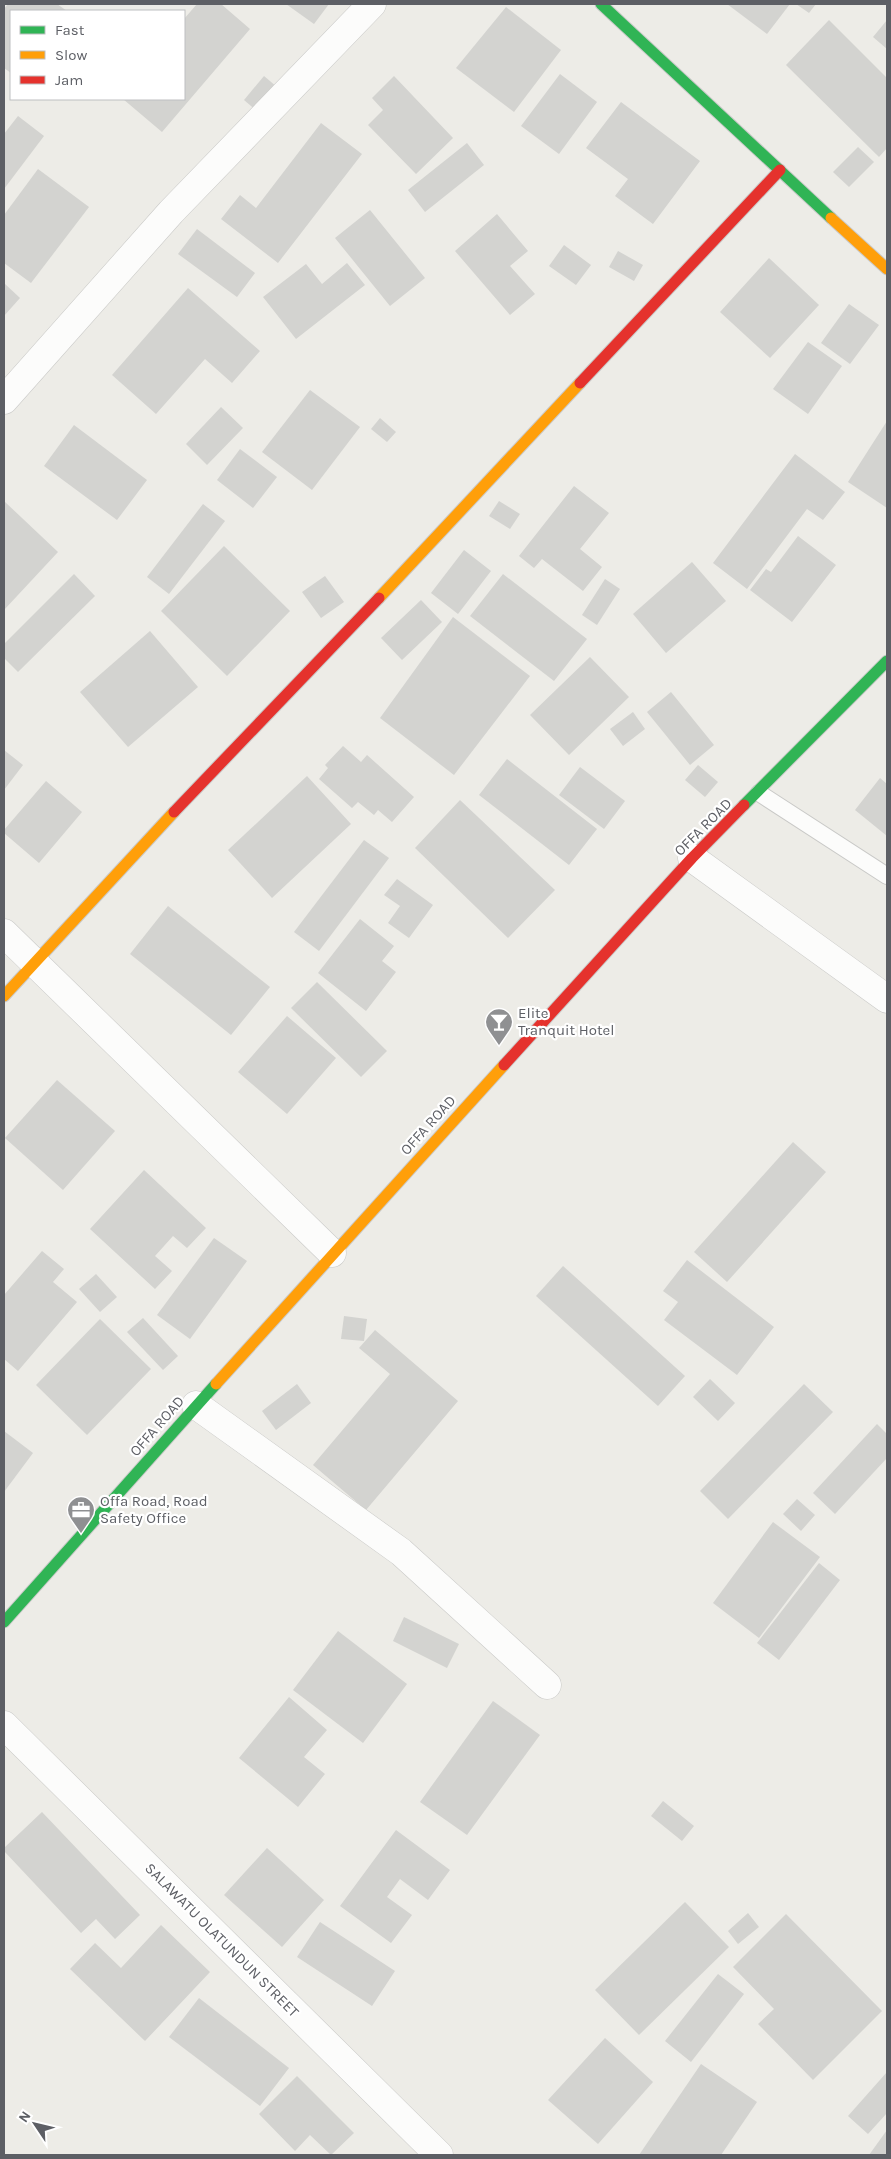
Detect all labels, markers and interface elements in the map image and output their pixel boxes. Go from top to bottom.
legend [10,10,185,100]
text: Fast [55,21,85,39]
text: Slow [55,46,87,64]
text: Jam [55,71,83,89]
street label: OFFA ROAD [670,794,736,860]
place label: Elite Tranquit Hotel [518,1004,614,1039]
bar icon: Elite Tranquit Hotel [484,1007,514,1046]
street label: OFFA ROAD [397,1091,459,1159]
street label: OFFA ROAD [126,1392,188,1460]
place label: Offa Road, Road Safety Office [100,1492,208,1527]
office icon: Offa Road, Road Safety Office [66,1495,96,1534]
street label: SALAWATU OLATUNDUN STREET [141,1859,303,2021]
north arrow [10,2099,60,2149]
text: N [15,2108,35,2126]

